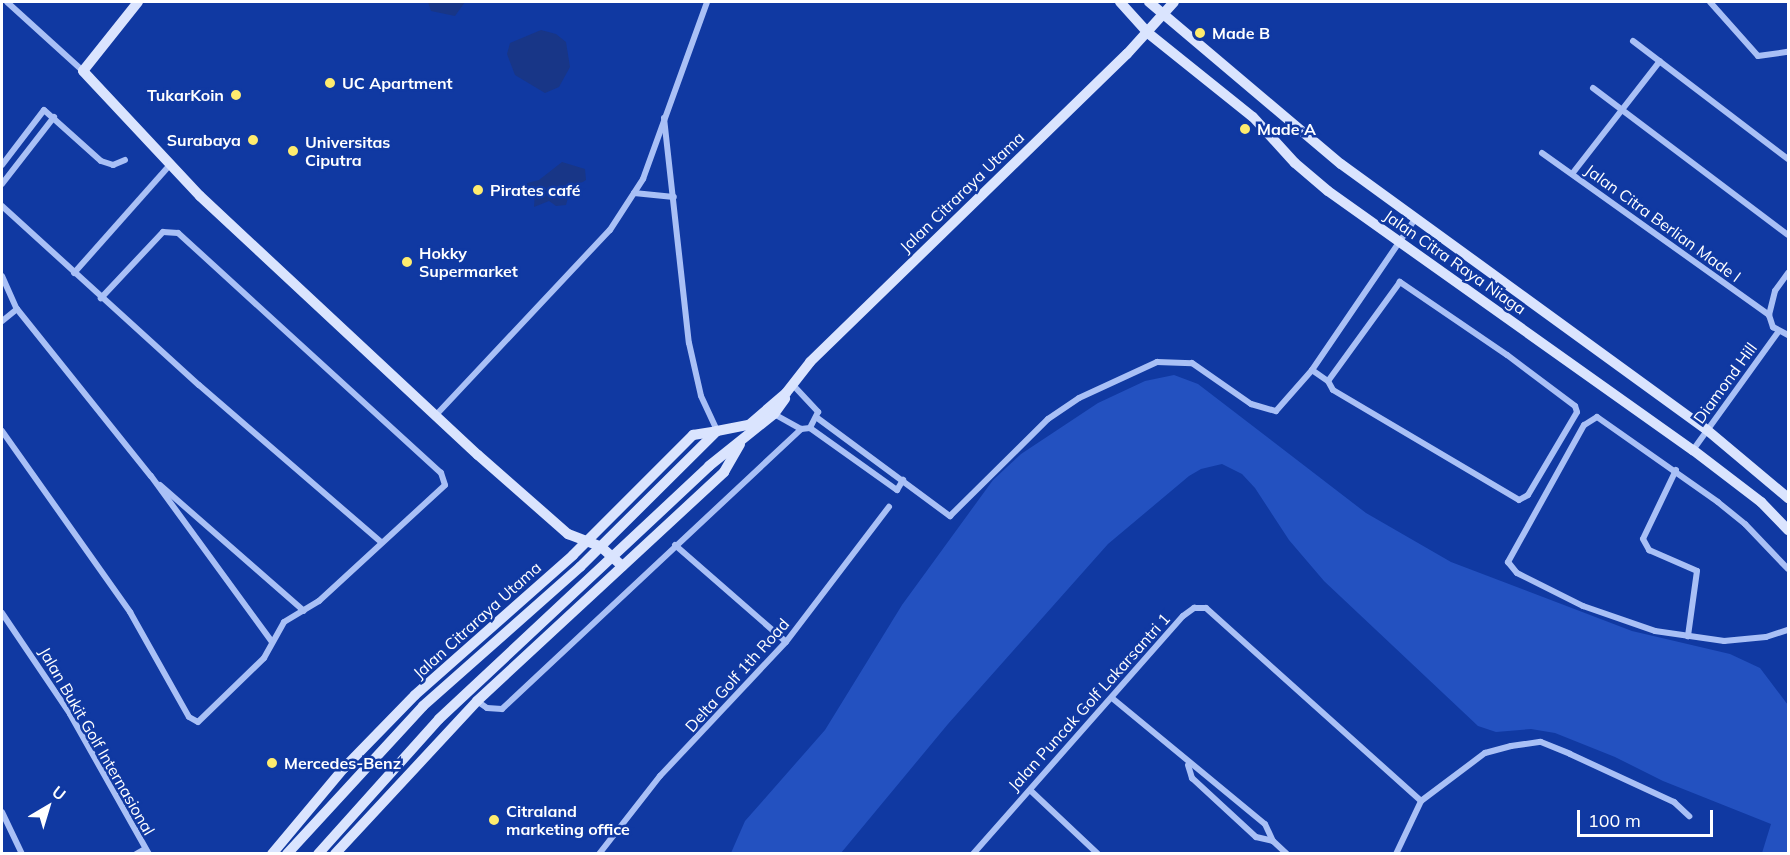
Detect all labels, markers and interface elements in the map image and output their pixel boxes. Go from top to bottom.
place label: Made B [1212,23,1270,43]
marker: Made B [1193,26,1207,40]
place label: UC Apartment [342,73,453,93]
marker: UC Apartment [323,76,337,90]
place label: TukarKoin [147,85,224,105]
marker: TukarKoin [229,88,243,102]
place label: Made A [1257,119,1316,139]
marker: Made A [1238,122,1252,136]
street label: Jalan Citraraya Utama [896,128,1028,256]
place label: Surabaya [167,130,241,150]
place label: Universitas Ciputra [305,132,390,170]
marker: Surabaya [246,133,260,147]
marker: Universitas Ciputra [286,144,300,158]
street label: Jalan Citra Berlian Made I [1581,160,1745,286]
place label: Pirates café [490,180,580,200]
marker: Pirates café [471,183,485,197]
street label: Jalan Citra Raya Niaga [1380,206,1530,318]
place label: Hokky Supermarket [419,243,518,281]
marker: Hokky Supermarket [400,255,414,269]
street label: Diamond Hill [1689,339,1761,427]
street label: Jalan Citraraya Utama [409,558,545,682]
street label: Jalan Puncak Golf Lakarsantri 1 [1004,609,1174,795]
street label: Delta Golf 1th Road [681,614,793,736]
street label: Jalan Bukit Golf Internasional [35,643,159,839]
place label: Mercedes-Benz [284,753,401,773]
marker: Mercedes-Benz [265,756,279,770]
north arrow [18,777,78,837]
text: U [48,781,70,804]
scale bar [1580,798,1716,836]
place label: Citraland marketing office [506,801,630,839]
text: 100 m [1588,809,1641,832]
marker: Citraland marketing office [487,813,501,827]

